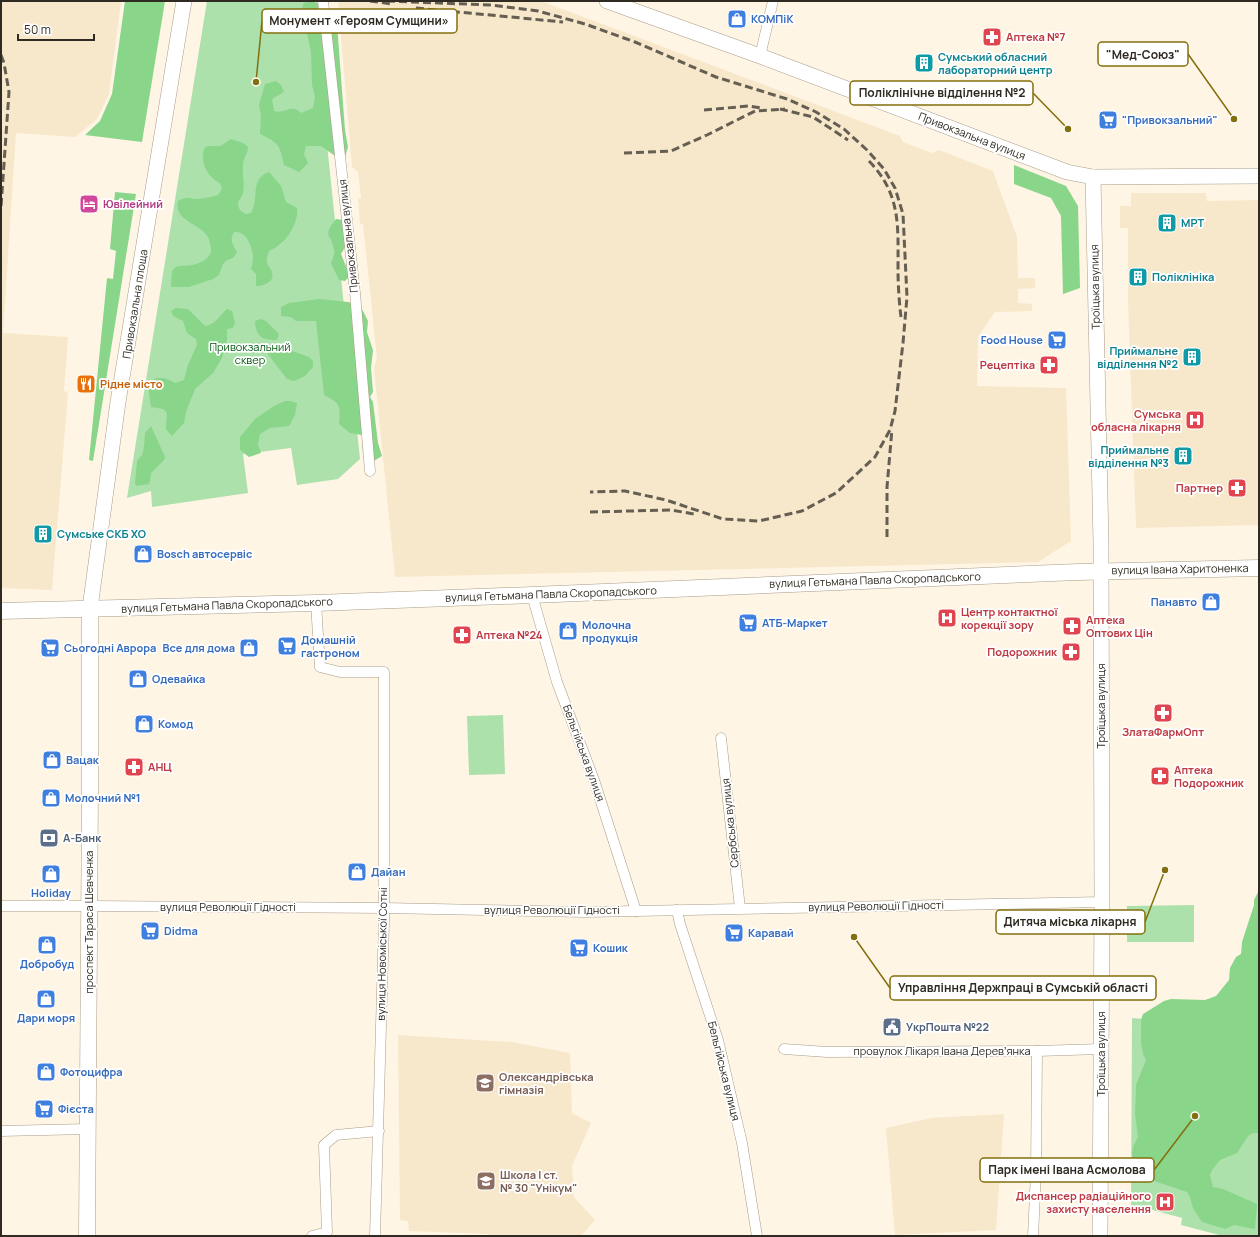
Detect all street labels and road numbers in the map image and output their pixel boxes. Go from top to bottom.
street label: Привокзальна вулиця [916,108,1028,163]
street label: Привокзальна вулиця [334,179,361,293]
street label: Троїцька вулиця [1086,244,1103,330]
street label: Привокзальна площа [118,248,151,360]
street label: вулиця Івана Харитоненка [1111,560,1249,577]
street label: вулиця Гетьмана Павла Скоропадського [769,568,982,591]
street label: вулиця Гетьмана Павла Скоропадського [445,582,658,605]
street label: вулиця Гетьмана Павла Скоропадського [121,593,334,616]
street label: Троїцька вулиця [1093,664,1108,748]
street label: Бельгійська вулиця [560,702,609,803]
street label: Сербська вулиця [717,778,742,869]
street label: проспект Тараса Шевченка [81,851,96,993]
street label: вулиця Новоміської Сотні [373,887,390,1021]
street label: вулиця Революції Гідності [808,897,944,914]
street label: вулиця Революції Гідності [160,899,296,914]
street label: вулиця Революції Гідності [484,902,620,917]
street label: Троїцька вулиця [1093,1012,1108,1096]
street label: Бельгійська вулиця [705,1020,744,1122]
street label: провулок Лікаря Івана Деревʼянка [853,1043,1031,1058]

